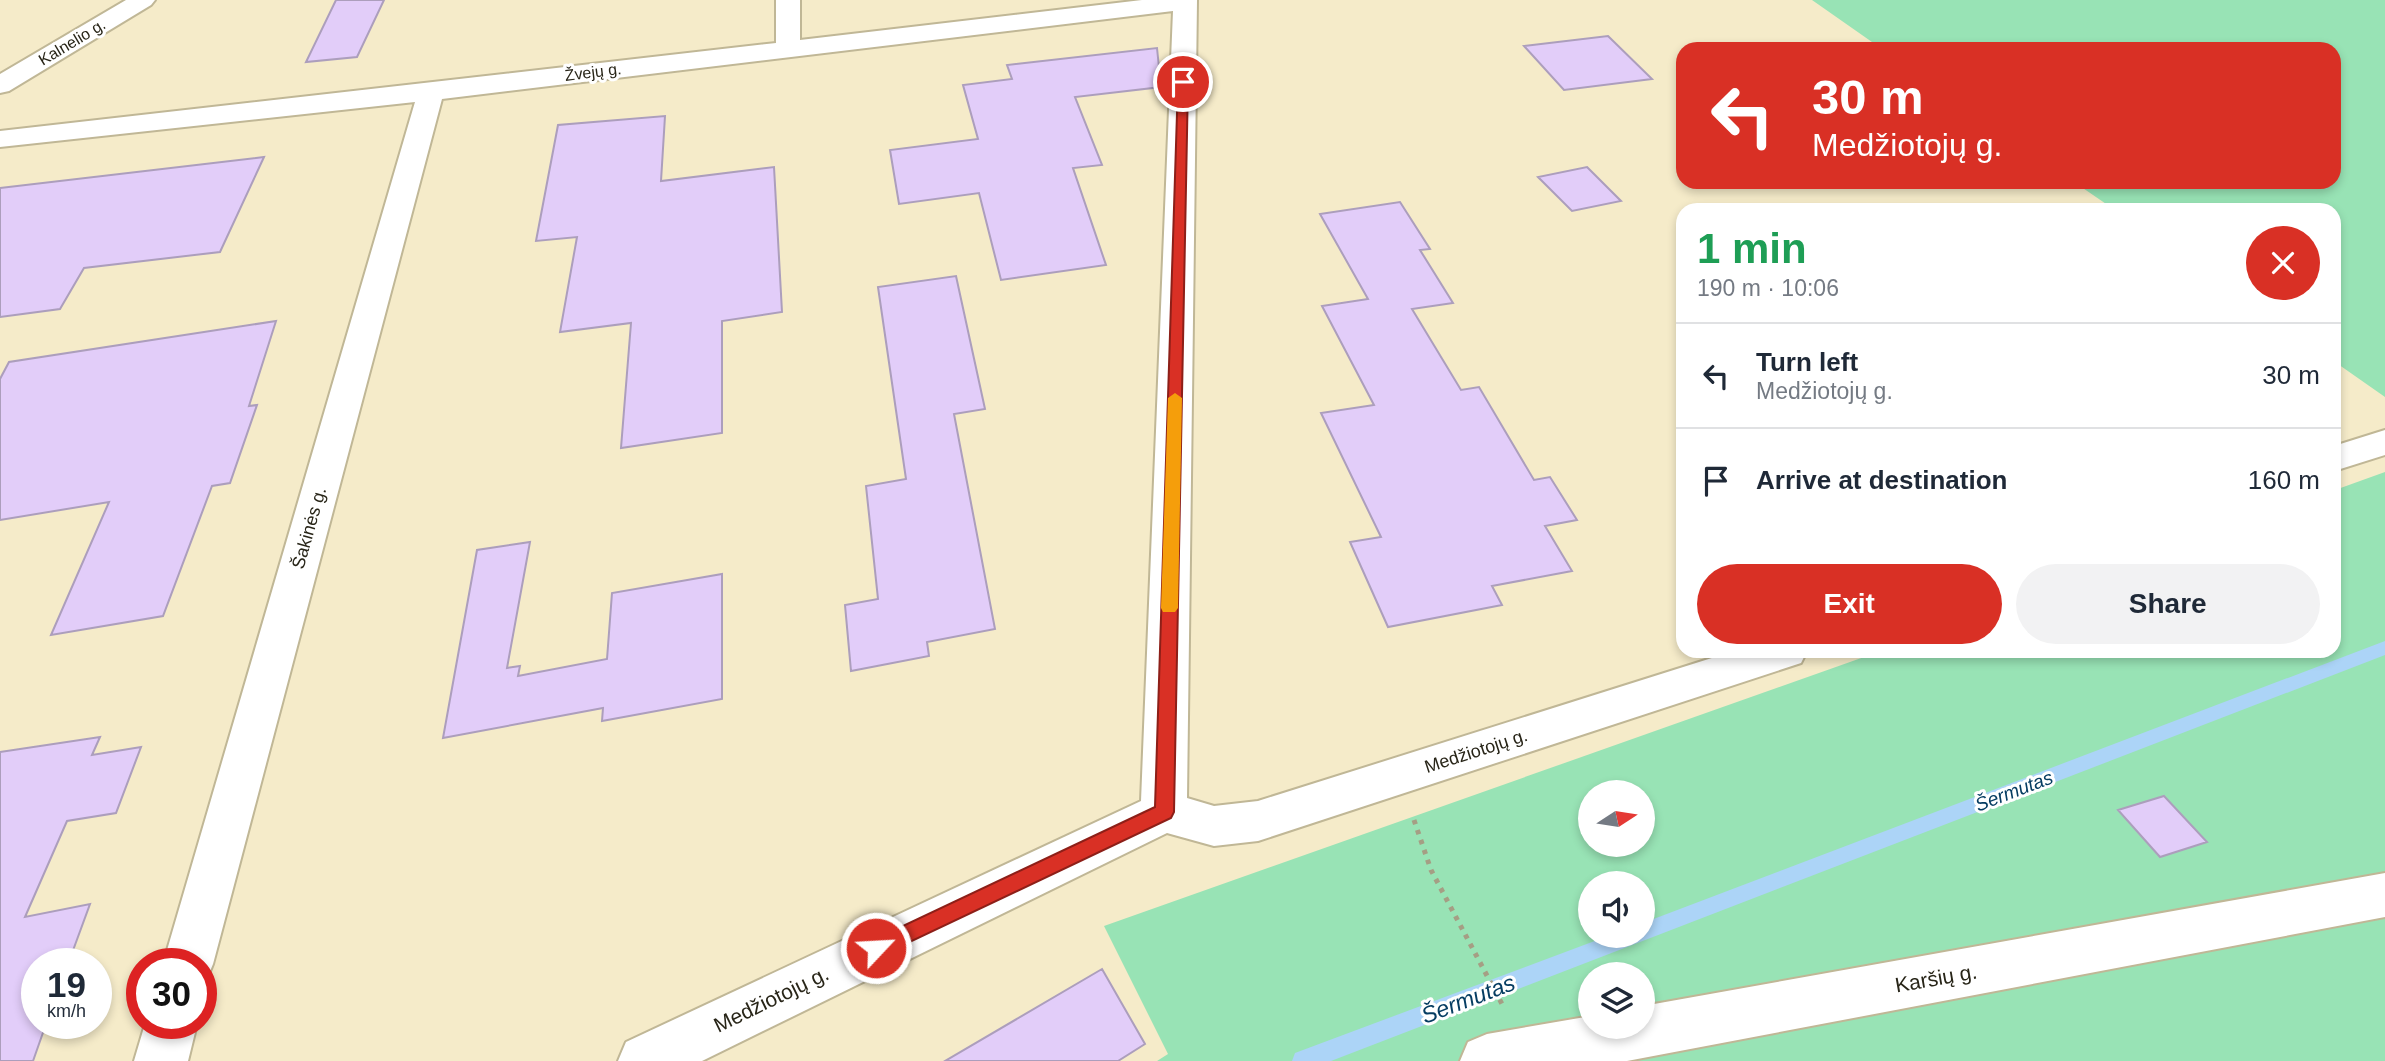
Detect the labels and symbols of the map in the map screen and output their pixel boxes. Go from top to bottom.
street label: Kalnelio g. [36,15,108,69]
pin [1153,52,1213,112]
street label: Žvejų g. [564,59,622,84]
street label: Šakinės g. [287,485,330,571]
street label: Medžiotojų g. [1422,725,1530,777]
water label: Šermutas [1972,766,2056,815]
north arrow [1578,780,1656,858]
position arrow [839,911,913,985]
speed limit sign: 30 [126,948,217,1039]
street label: Karšių g. [1893,959,1979,997]
street label: Medžiotojų g. [710,961,832,1037]
water label: Šermutas [1417,968,1519,1029]

